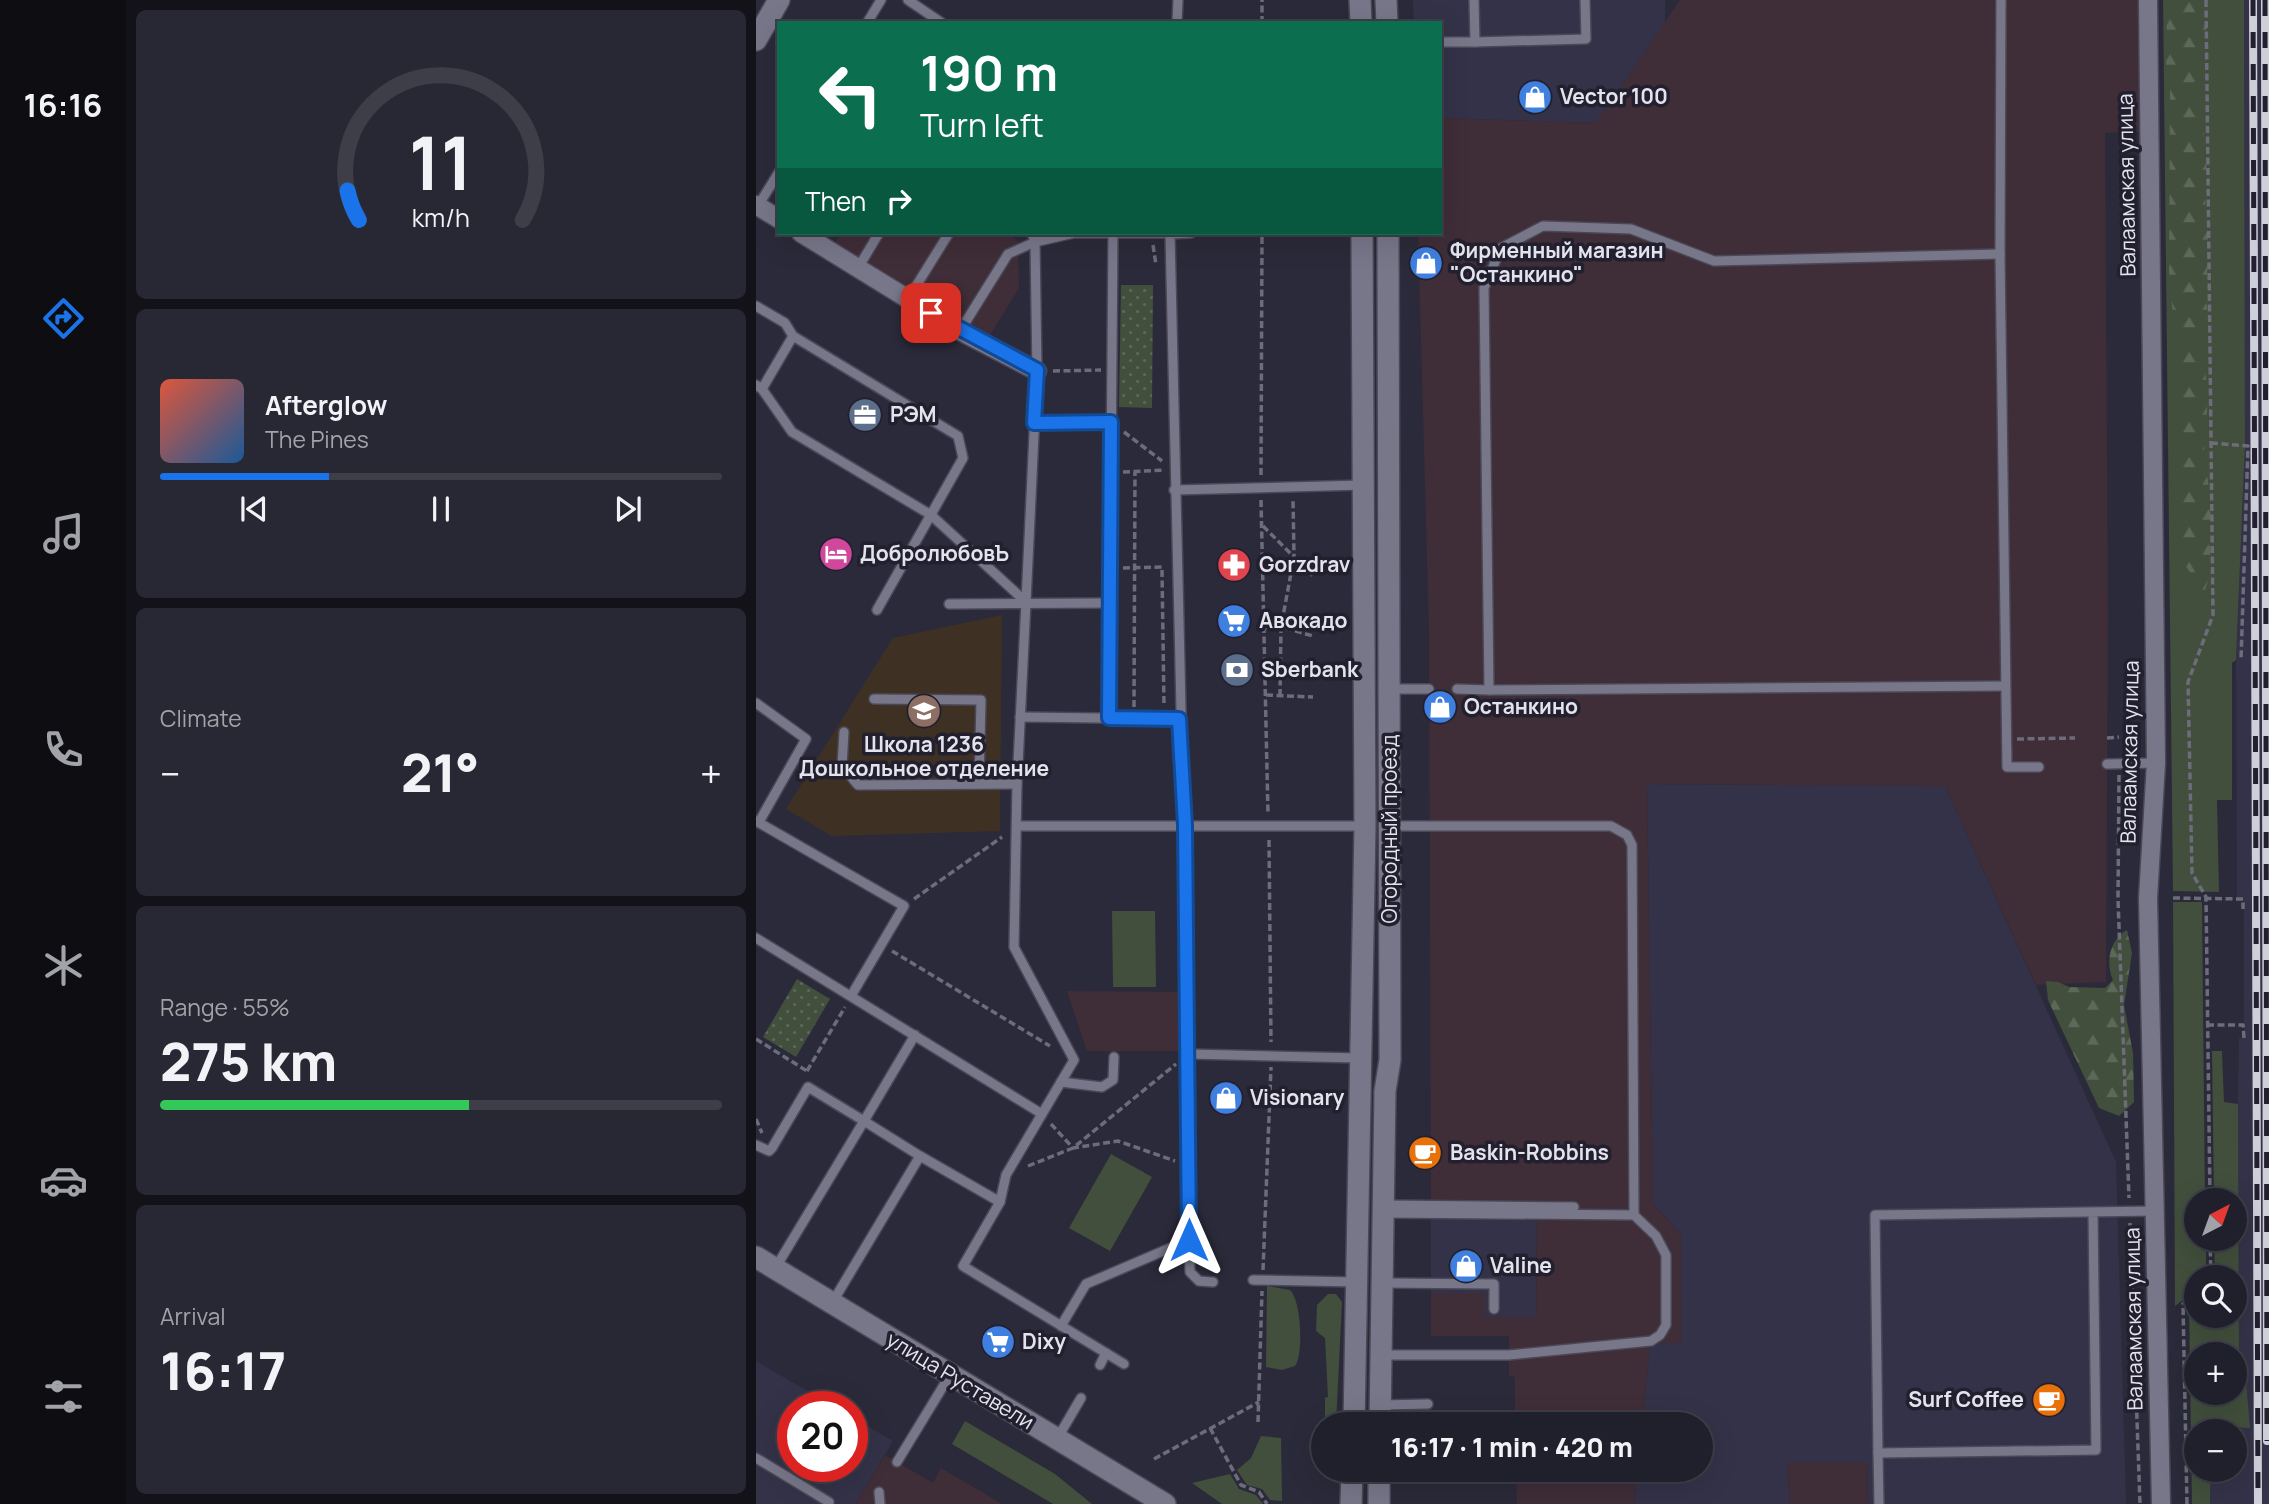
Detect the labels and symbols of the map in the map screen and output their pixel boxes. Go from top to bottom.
shop icon: Vector 100 [1516,78,1554,116]
place label: Vector 100 [1560,82,1668,110]
street label: Валаамская улица [2110,93,2142,277]
place label: Фирменный магазин "Останкино" [1450,236,1664,288]
shop icon: Фирменный магазин "Останкино" [1407,244,1445,282]
pin [901,283,961,343]
office icon: РЭМ [846,396,884,434]
place label: РЭМ [890,400,936,428]
hotel icon: ДобролюбовЪ [817,535,855,573]
place label: ДобролюбовЪ [860,539,1009,567]
pharmacy icon: Gorzdrav [1215,546,1253,584]
place label: Gorzdrav [1259,550,1351,578]
supermarket icon: Авокадо [1215,602,1253,640]
place label: Авокадо [1259,606,1347,634]
bank icon: Sberbank [1218,651,1256,689]
place label: Sberbank [1261,655,1359,683]
street label: Валаамская улица [2113,660,2145,844]
shop icon: Останкино [1421,688,1459,726]
school or university icon: Школа 1236 Дошкольное отделение [905,692,943,730]
place label: Останкино [1464,692,1578,720]
place label: Школа 1236 Дошкольное отделение [799,730,1049,782]
street label: Огородный проезд [1375,734,1403,924]
shop icon: Visionary [1207,1079,1245,1117]
place label: Visionary [1250,1083,1344,1111]
cafe icon: Baskin-Robbins [1406,1134,1444,1172]
place label: Baskin-Robbins [1450,1138,1609,1166]
north arrow [2184,1188,2247,1251]
position arrow [1152,1203,1226,1277]
street label: Валаамская улица [2117,1227,2149,1411]
shop icon: Valine [1447,1247,1485,1285]
place label: Valine [1490,1251,1552,1279]
supermarket icon: Dixy [979,1323,1017,1361]
street label: улица Руставели [881,1325,1040,1435]
place label: Dixy [1022,1327,1066,1355]
cafe icon: Surf Coffee [2030,1381,2068,1419]
place label: Surf Coffee [1908,1385,2024,1413]
speed limit sign: 20 [777,1391,868,1482]

